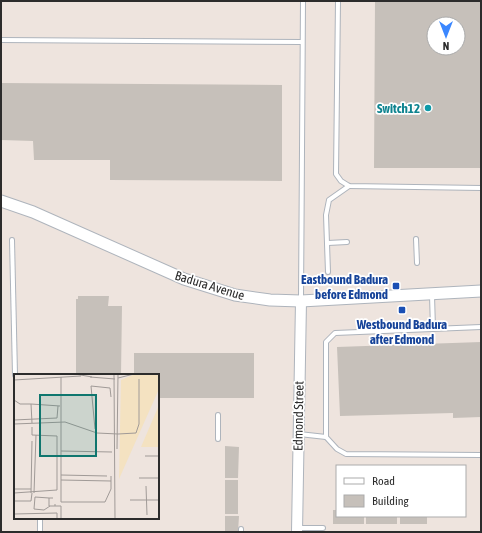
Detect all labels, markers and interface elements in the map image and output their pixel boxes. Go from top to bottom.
north arrow [426,16,466,56]
text: N [443,40,449,52]
place label: Switch12 [377,101,420,116]
marker: Switch12 [423,103,433,113]
street label: Badura Avenue [173,268,247,303]
place label: Eastbound Badura before Edmond [301,272,388,302]
marker: Eastbound Badura before Edmond [391,281,401,291]
marker: Westbound Badura after Edmond [397,305,407,315]
place label: Westbound Badura after Edmond [356,317,447,347]
inset map [14,374,159,519]
street label: Edmond Street [290,381,307,451]
legend [336,465,466,517]
text: Road [372,474,395,488]
text: Building [372,494,410,508]

